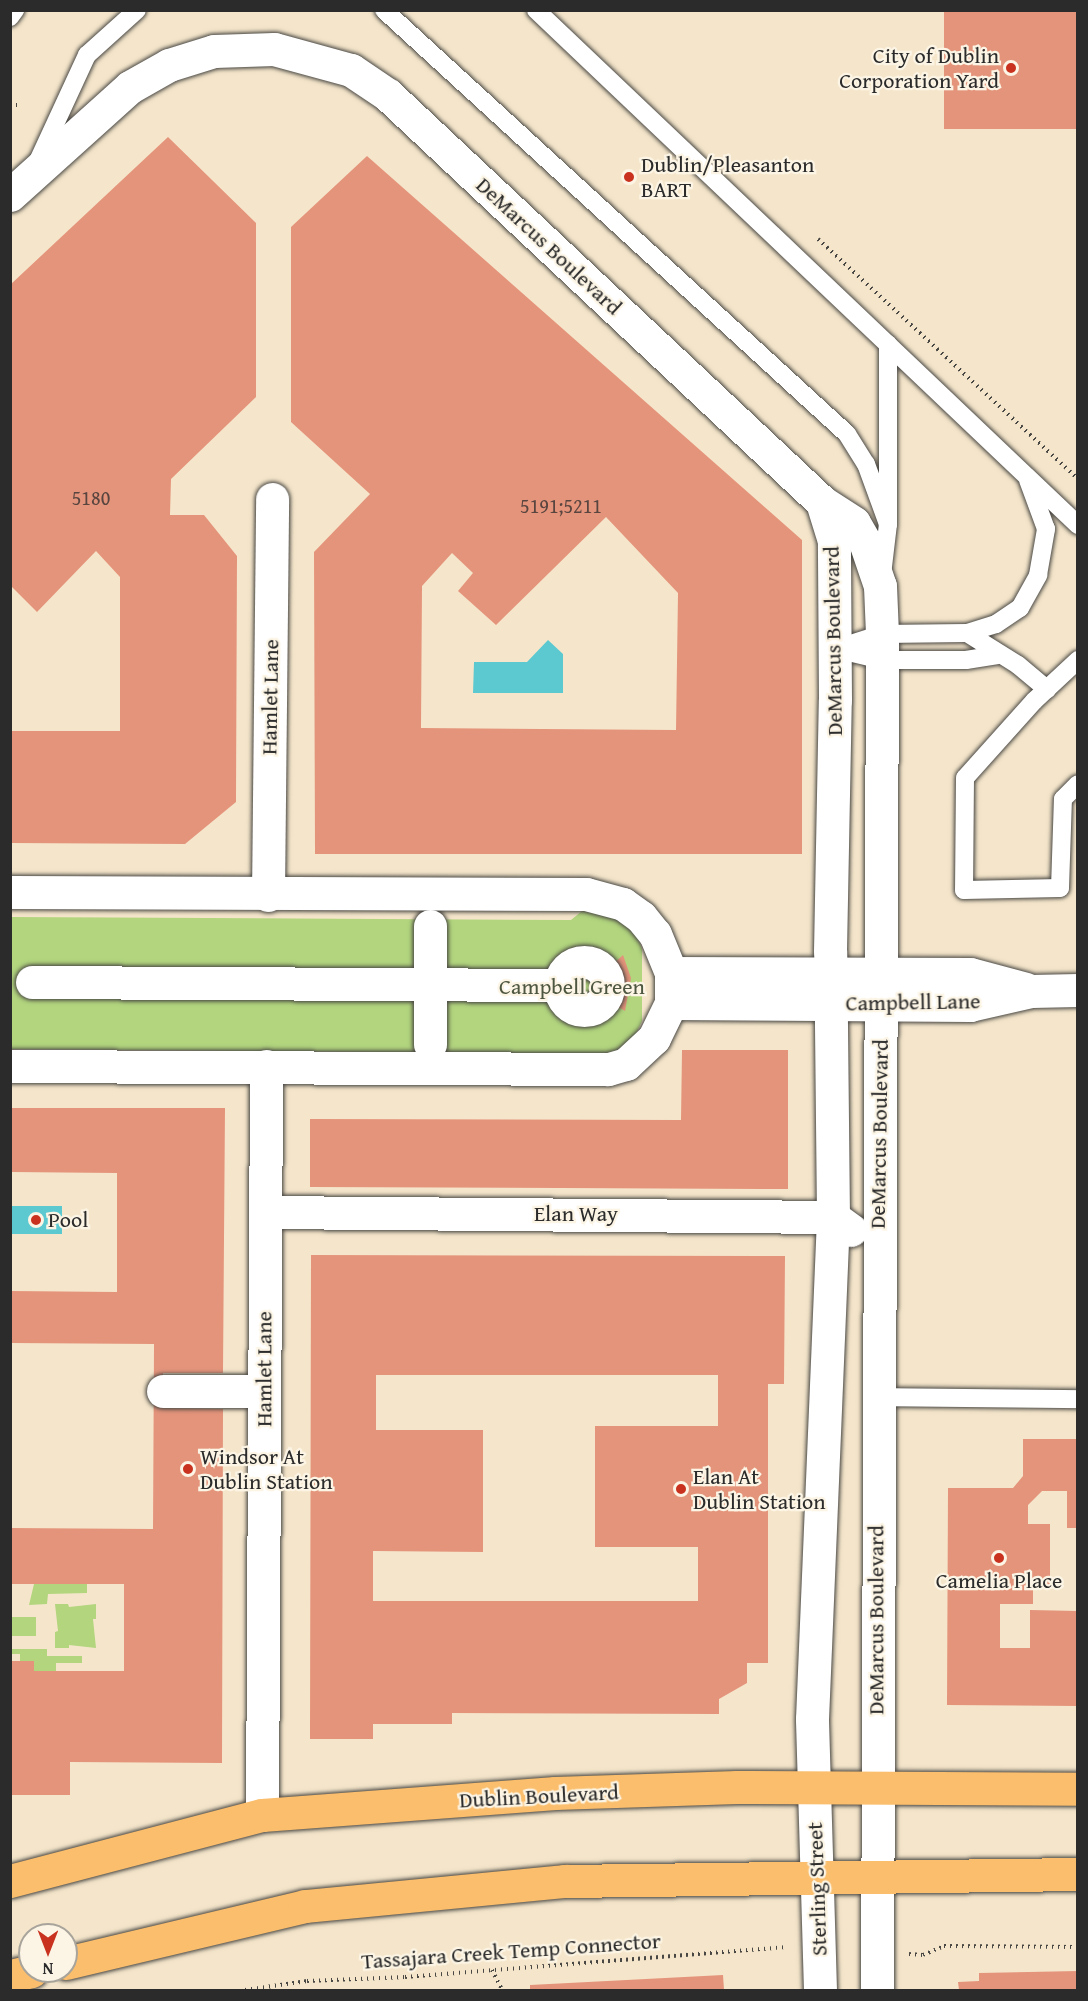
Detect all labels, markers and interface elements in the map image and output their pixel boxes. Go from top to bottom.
place label: City of Dublin Corporation Yard [839,42,999,94]
marker: City of Dublin Corporation Yard [1004,61,1018,75]
place label: Dublin/Pleasanton BART [641,151,814,202]
marker: Dublin/Pleasanton BART [622,170,636,184]
street label: DeMarcus Boulevard [471,172,627,320]
house number: 5180 [72,485,110,509]
house number: 5191;5211 [520,493,602,517]
street label: DeMarcus Boulevard [818,546,848,736]
street label: Hamlet Lane [256,639,284,755]
park label: Campbell Green [499,974,645,1000]
street label: Campbell Lane [845,988,981,1016]
street label: DeMarcus Boulevard [864,1039,894,1229]
street label: Elan Way [534,1201,618,1227]
place label: Pool [48,1207,88,1233]
marker: Pool [29,1213,43,1227]
street label: Hamlet Lane [251,1311,277,1427]
place label: Windsor At Dublin Station [200,1443,333,1494]
marker: Windsor At Dublin Station [181,1462,195,1476]
place label: Elan At Dublin Station [693,1463,826,1514]
marker: Elan At Dublin Station [674,1482,688,1496]
street label: DeMarcus Boulevard [863,1525,889,1715]
marker: Camelia Place [992,1551,1006,1565]
place label: Camelia Place [936,1568,1062,1594]
street label: Dublin Boulevard [459,1779,619,1813]
street label: Sterling Street [801,1822,833,1956]
north arrow [18,1923,78,1983]
street label: Tassajara Creek Temp Connector [360,1927,662,1975]
text: N [43,1957,53,1981]

